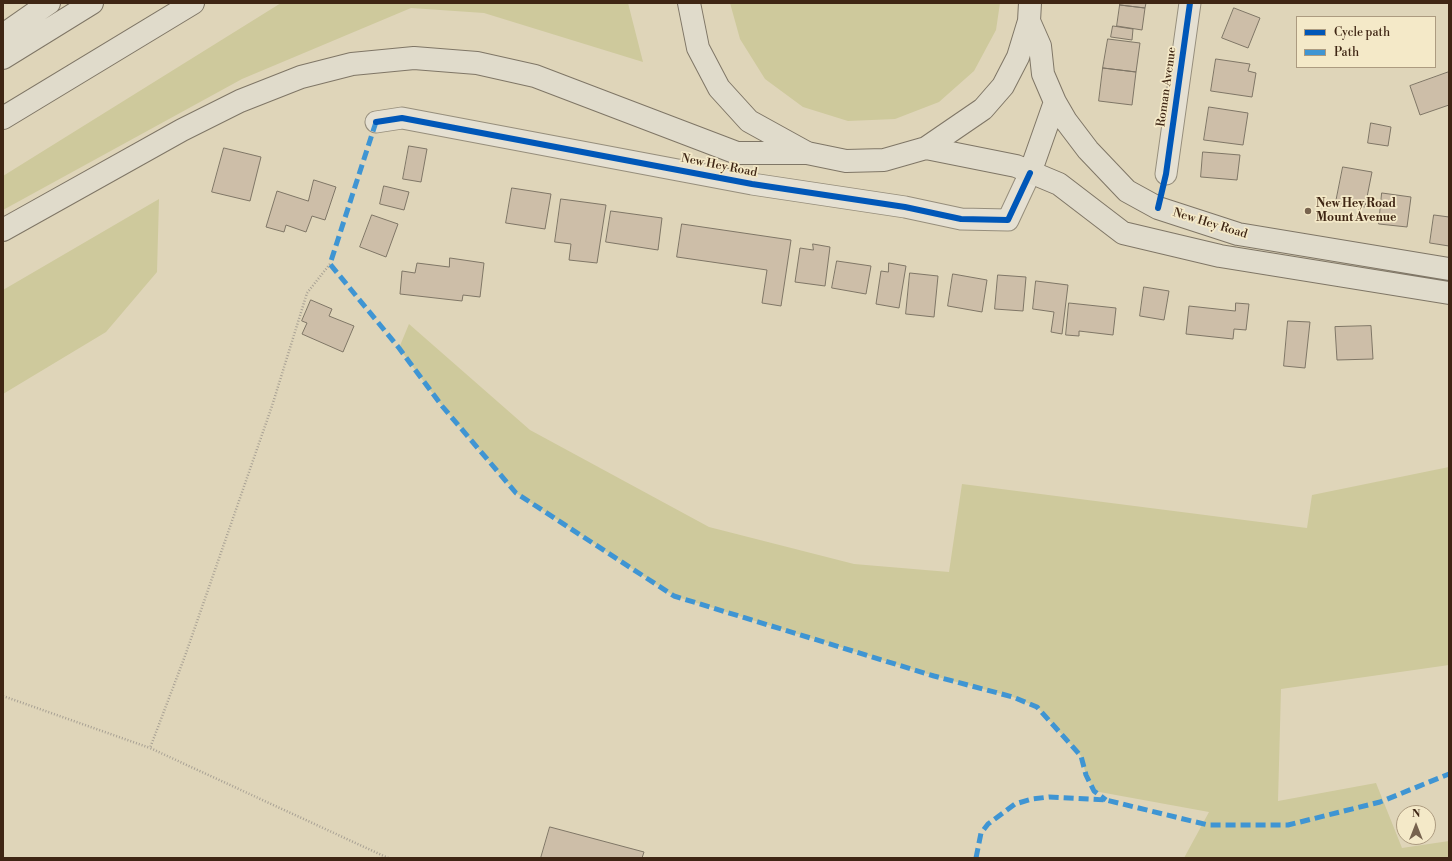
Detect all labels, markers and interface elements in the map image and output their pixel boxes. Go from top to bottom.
legend [1296,16,1436,68]
text: Cycle path [1334,25,1390,40]
text: Path [1334,45,1359,60]
street label: Roman Avenue [1154,46,1180,128]
street label: New Hey Road [680,152,758,180]
place label: New Hey Road Mount Avenue [1316,197,1397,225]
street label: New Hey Road [1171,206,1249,242]
marker: New Hey Road Mount Avenue [1303,206,1313,216]
north arrow [1396,805,1436,845]
text: N [1412,807,1420,821]

